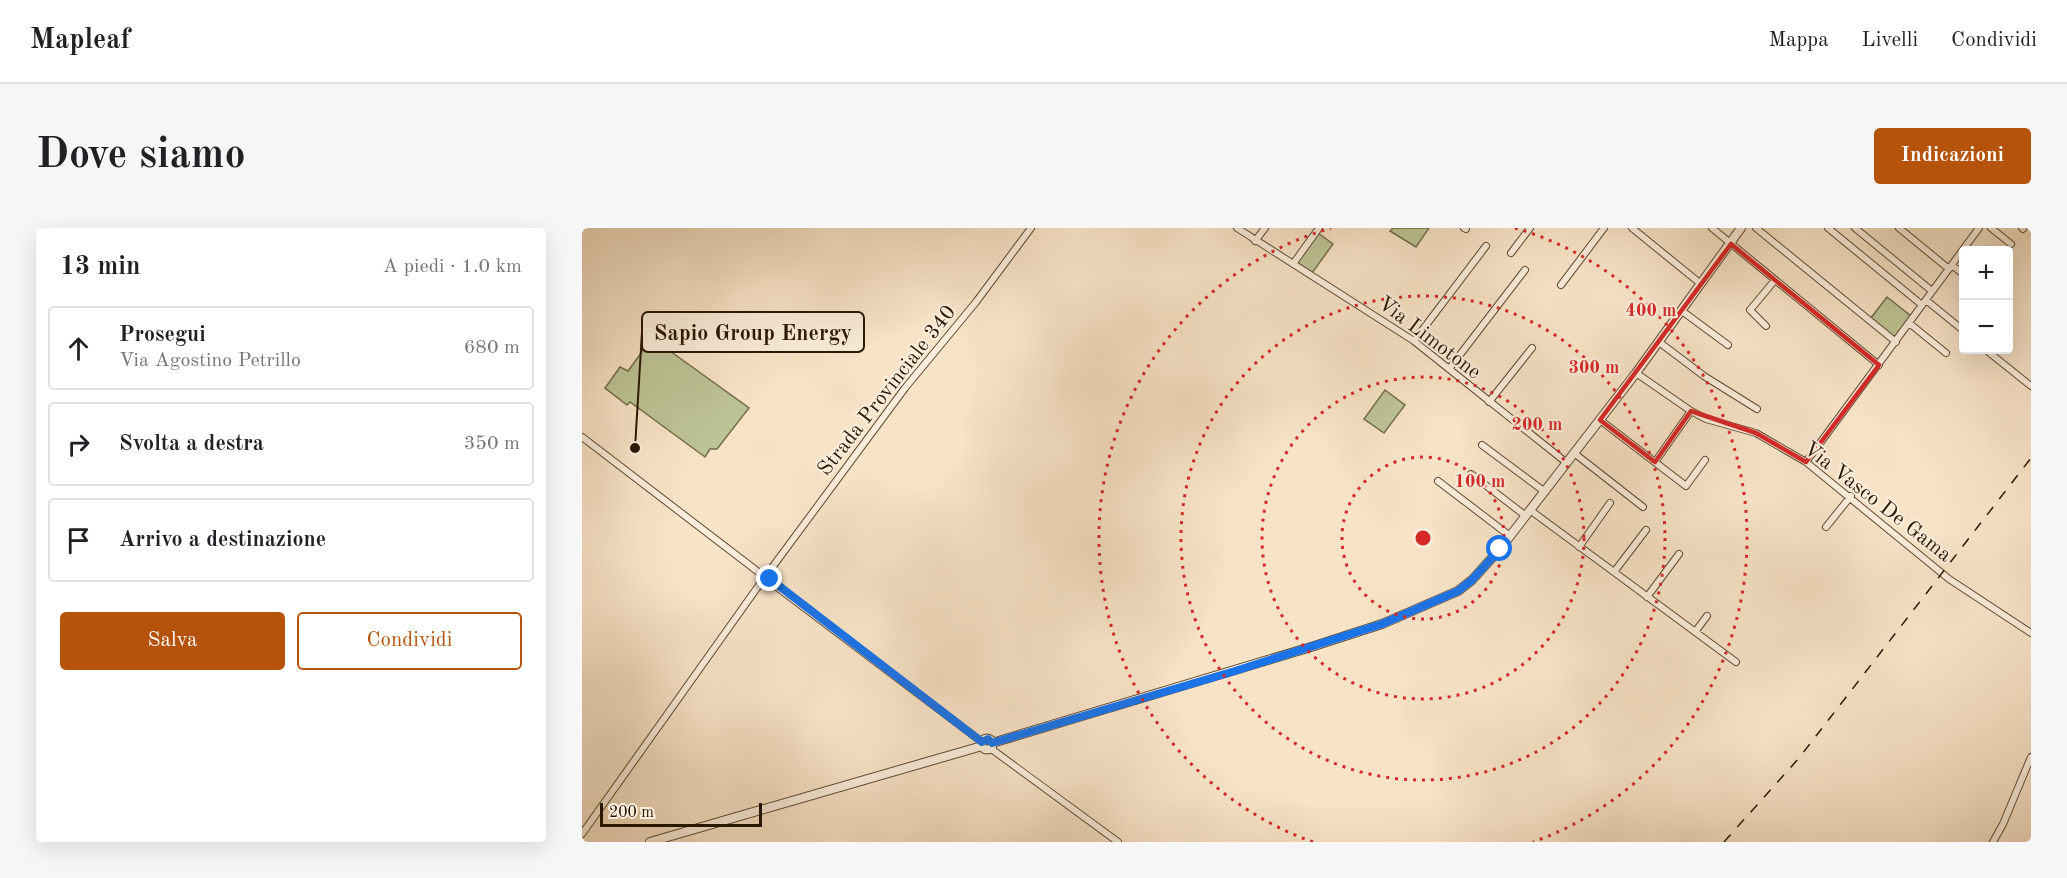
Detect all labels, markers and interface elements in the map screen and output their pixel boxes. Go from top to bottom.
text: Mapleaf [30,27,130,55]
text: Mappa [1768,30,1829,51]
text: Livelli [1862,30,1918,51]
text: Condividi [1951,30,2037,51]
button: Indicazioni [1874,128,2031,184]
text: Dove siamo [36,135,246,177]
map controls [1959,246,2013,354]
button: + [1959,246,2013,300]
text: 13 min [60,254,140,280]
text: A piedi · 1.0 km [383,257,522,277]
street label: Via Limotone [1374,293,1484,384]
button: − [1959,300,2013,354]
street label: Strada Provinciale 340 [814,302,960,480]
text: 400 m [1626,302,1676,320]
callout: Sapio Group Energy [642,312,864,352]
text: Sapio Group Energy [654,323,852,345]
text: Prosegui [119,324,206,346]
icon: ahead [62,332,95,365]
text: 680 m [464,338,520,358]
text: Via Agostino Petrillo [119,351,301,371]
text: 300 m [1569,359,1619,377]
text: 200 m [1512,416,1562,434]
icon: right [62,428,95,461]
text: Svolta a destra [119,433,264,455]
text: 350 m [464,434,520,454]
street label: Via Vasco De Gama [1799,438,1955,566]
text: 100 m [1455,473,1505,491]
icon: arrive [62,524,95,557]
centre of rings [1413,528,1433,548]
text: Arrivo a destinazione [119,529,326,551]
route start [1486,535,1512,561]
route end [756,565,782,591]
button: Salva [60,612,285,670]
button: Condividi [297,612,522,670]
scale bar [600,800,762,828]
text: 200 m [609,805,654,821]

